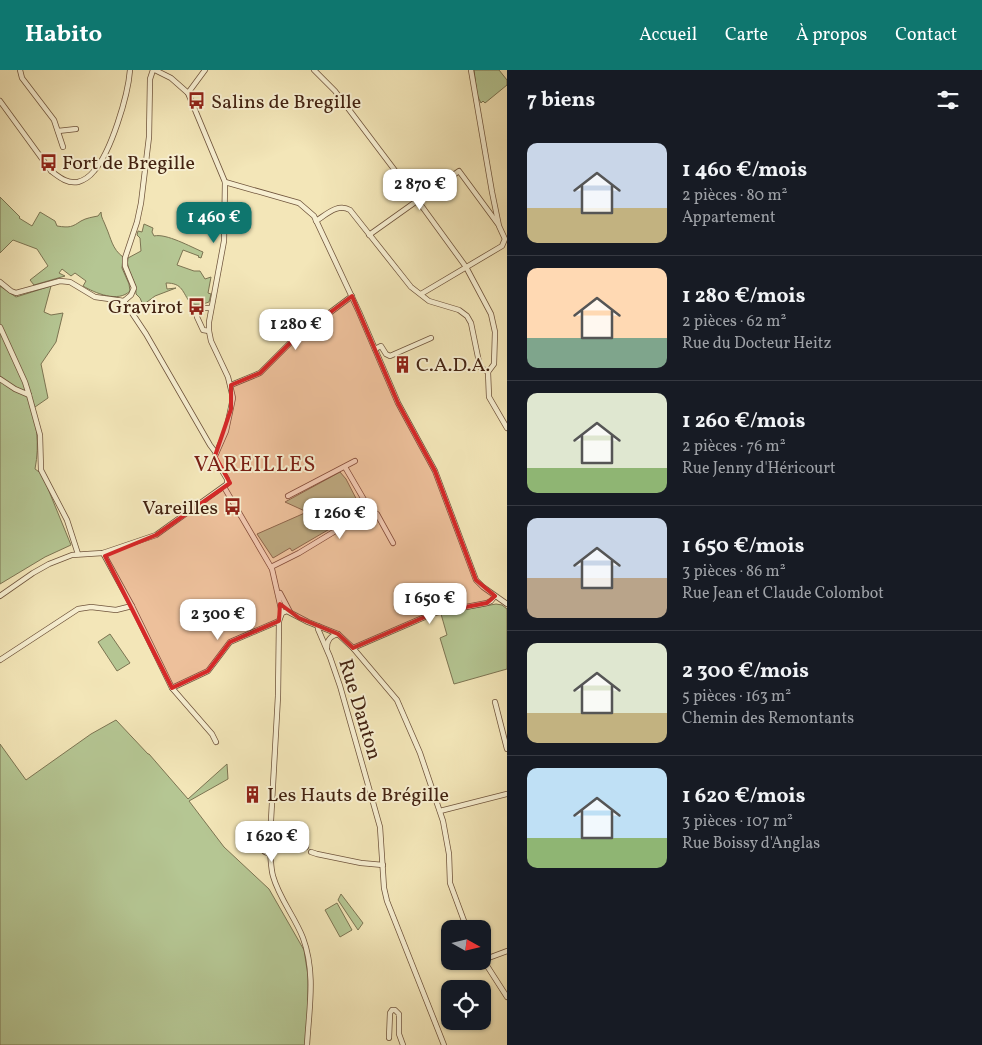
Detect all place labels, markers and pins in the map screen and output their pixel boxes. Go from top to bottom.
place label: Salins de Bregille [211,89,361,117]
bus stop icon: Salins de Bregille [187,91,207,111]
place label: Fort de Bregille [62,150,195,178]
bus stop icon: Fort de Bregille [38,152,58,172]
pin: 2 870 € [374,168,466,211]
pin: 1 460 € [168,202,260,244]
place label: Gravirot [108,294,183,322]
bus stop icon: Gravirot [187,296,207,316]
pin: 1 280 € [250,308,342,351]
place label: C.A.D.A. [416,352,490,380]
building icon: C.A.D.A. [392,354,412,374]
place label: Vareilles [142,495,218,523]
bus stop icon: Vareilles [222,497,242,517]
pin: 1 260 € [294,498,386,540]
pin: 1 650 € [384,582,476,625]
pin: 2 300 € [172,598,264,641]
place label: Les Hauts de Brégille [267,782,449,810]
building icon: Les Hauts de Brégille [243,784,263,804]
pin: 1 620 € [226,820,318,863]

